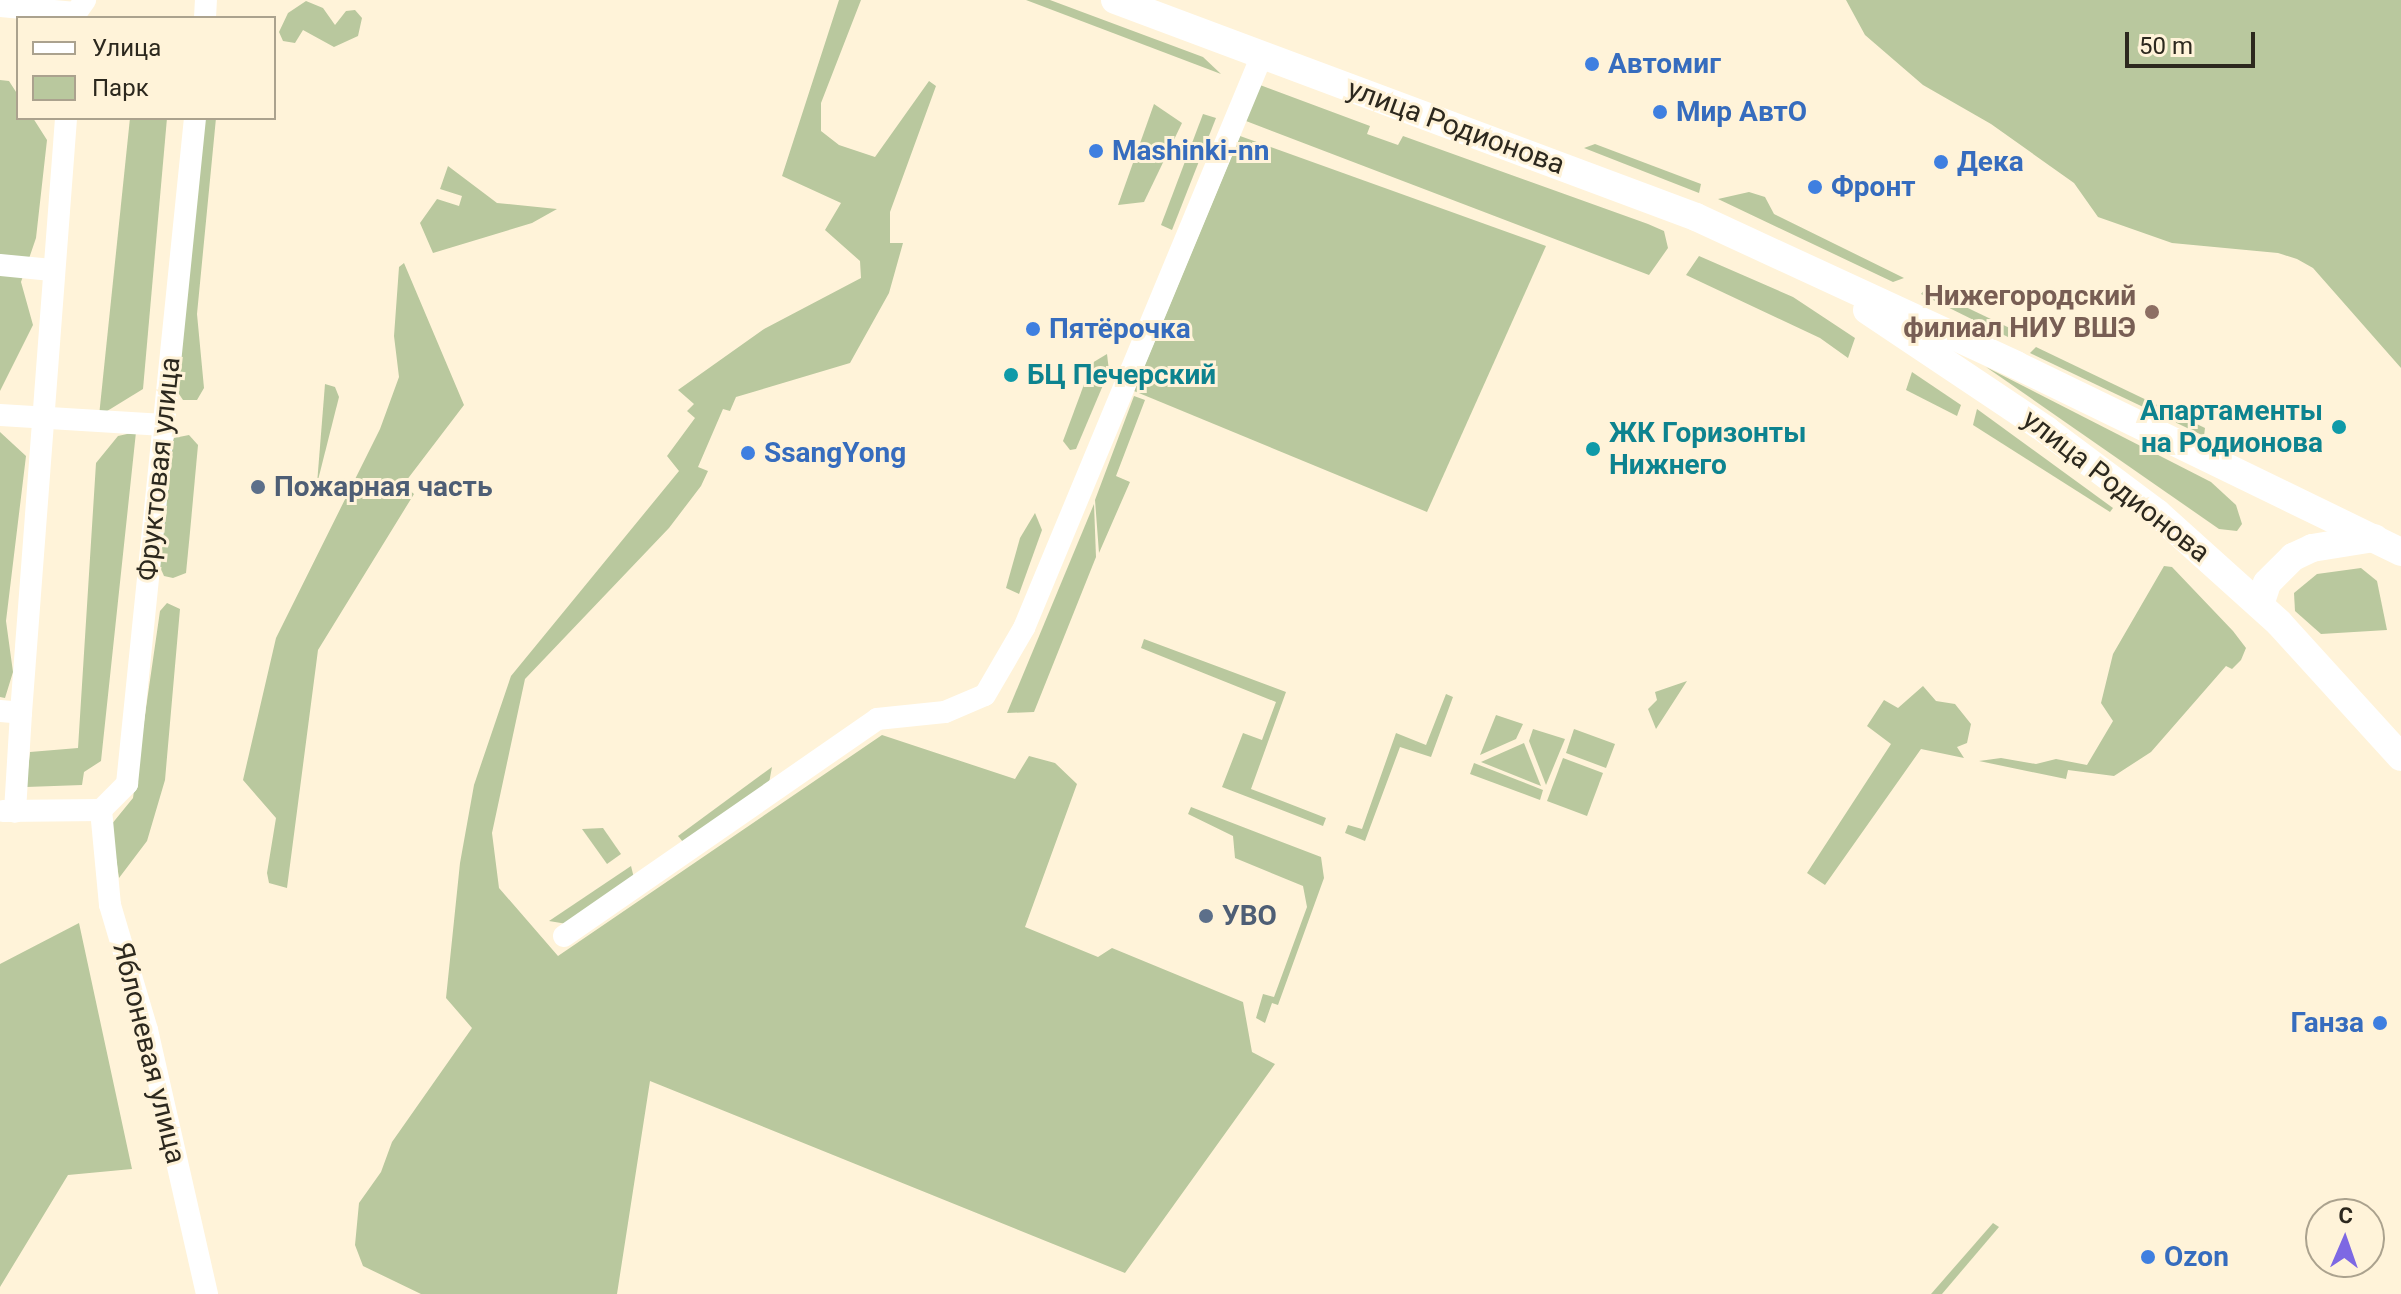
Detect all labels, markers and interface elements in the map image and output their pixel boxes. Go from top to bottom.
legend [16,16,276,120]
scale bar [2129,16,2259,66]
text: 50 m [2139,32,2193,60]
text: Улица [92,34,161,62]
place label: Автомиг [1608,47,1721,81]
marker: Автомиг [1583,55,1601,73]
street label: улица Родионова [1343,72,1569,182]
text: Парк [92,74,149,102]
place label: Мир АвтО [1676,95,1807,129]
marker: Мир АвтО [1651,103,1669,121]
place label: Mashinki-nn [1112,134,1269,168]
marker: Mashinki-nn [1087,142,1105,160]
place label: Дека [1957,145,2024,179]
marker: Дека [1932,153,1950,171]
place label: Фронт [1831,170,1916,204]
marker: Фронт [1806,178,1824,196]
place label: Нижегородский филиал НИУ ВШЭ [1903,279,2136,345]
marker: Нижегородский филиал НИУ ВШЭ [2143,303,2161,321]
place label: Пятёрочка [1049,312,1191,346]
marker: Пятёрочка [1024,320,1042,338]
street label: Фруктовая улица [131,355,187,583]
place label: БЦ Печерский [1027,358,1216,392]
marker: БЦ Печерский [1002,366,1020,384]
place label: Апартаменты на Родионова [2140,394,2323,460]
street label: улица Родионова [2016,402,2216,570]
place label: ЖК Горизонты Нижнего [1609,416,1806,482]
marker: Апартаменты на Родионова [2330,418,2348,436]
place label: SsangYong [764,436,906,470]
marker: ЖК Горизонты Нижнего [1584,440,1602,458]
marker: SsangYong [739,444,757,462]
place label: Пожарная часть [274,470,493,504]
marker: Пожарная часть [249,478,267,496]
place label: УВО [1222,899,1277,933]
marker: УВО [1197,907,1215,925]
street label: Яблоневая улица [105,939,193,1167]
place label: Ганза [2291,1006,2364,1040]
marker: Ганза [2371,1014,2389,1032]
north arrow [2305,1198,2385,1278]
text: С [2338,1203,2353,1228]
place label: Ozon [2164,1240,2229,1274]
marker: Ozon [2139,1248,2157,1266]

